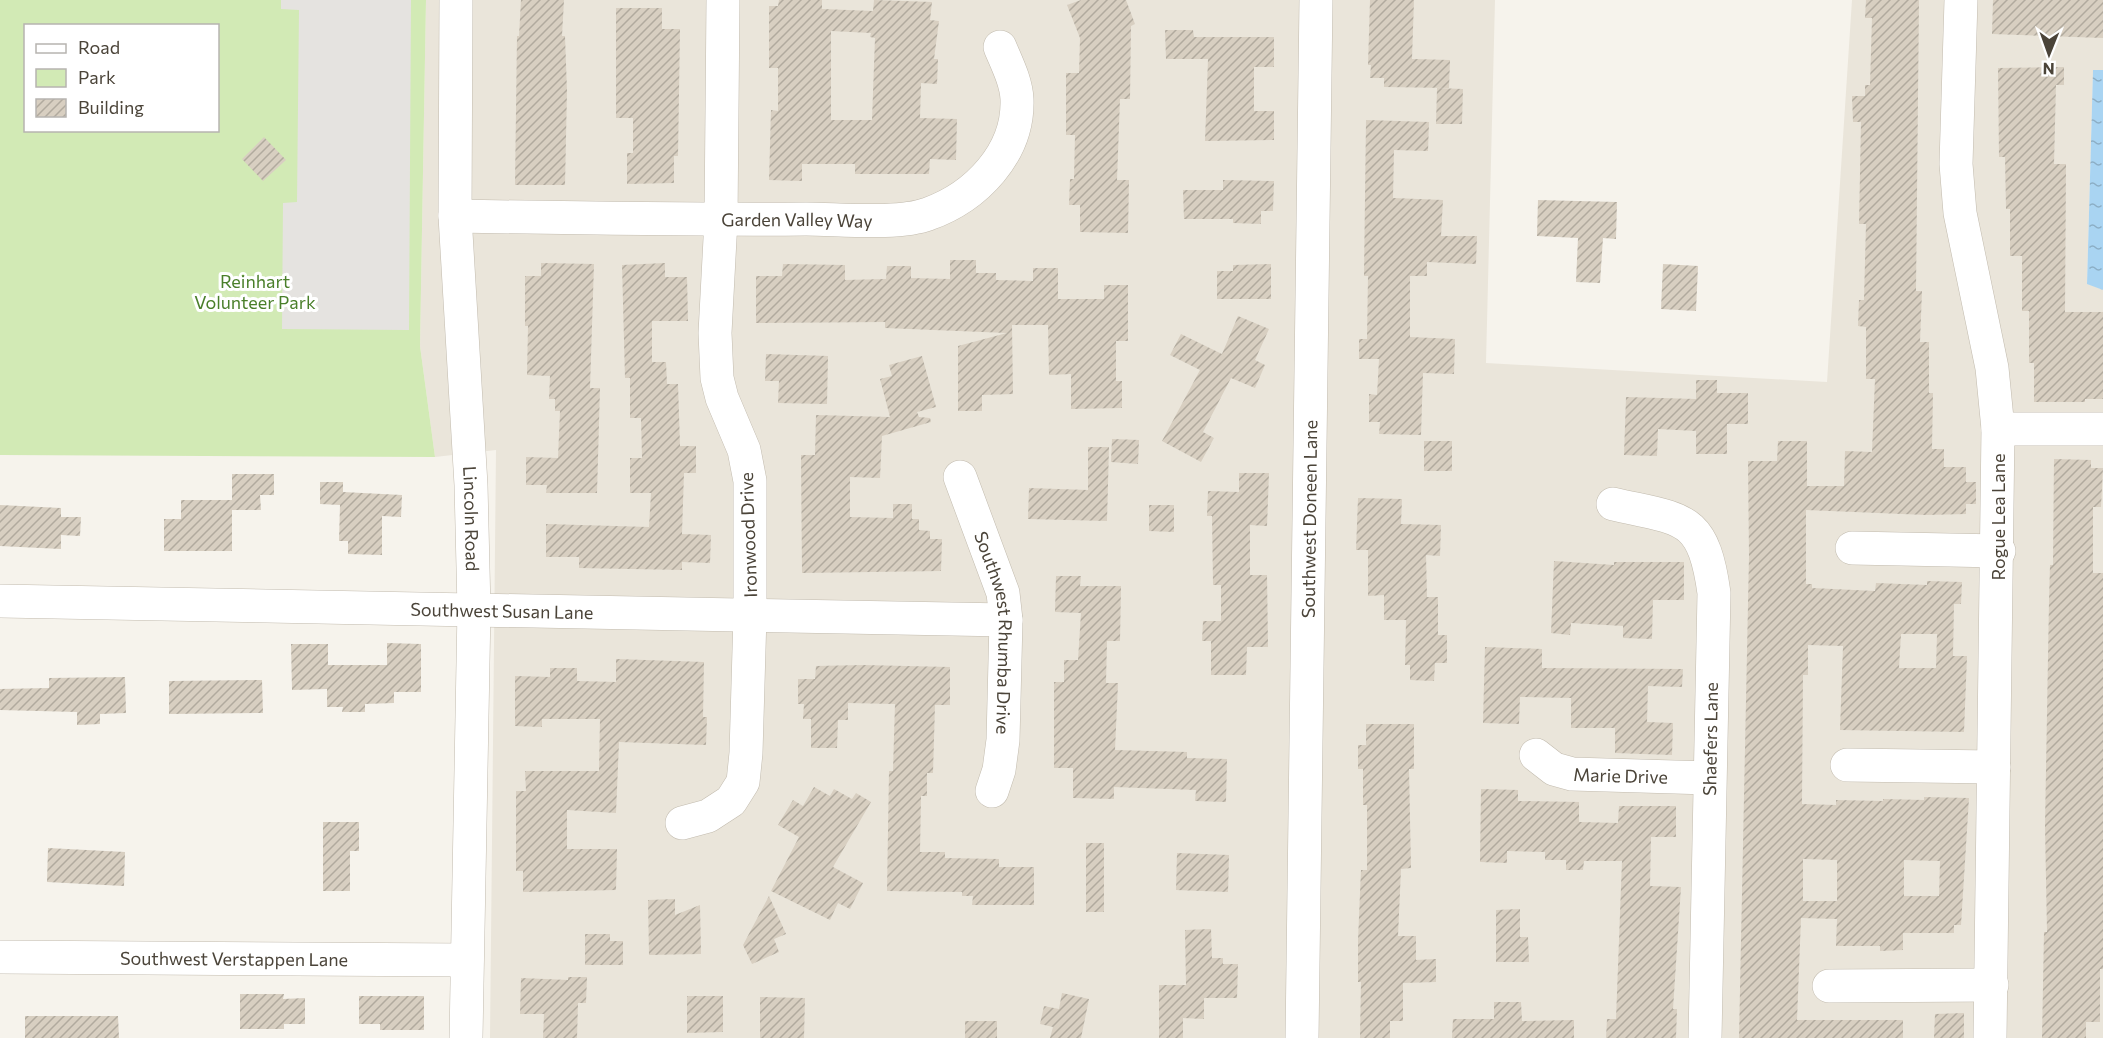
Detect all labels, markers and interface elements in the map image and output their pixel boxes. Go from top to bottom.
legend [24,24,219,132]
north arrow [2019,24,2079,84]
text: Road [78,36,120,58]
text: N [2043,60,2055,79]
text: Park [78,66,116,88]
text: Building [78,96,144,118]
street label: Garden Valley Way [721,208,873,232]
park label: Reinhart Volunteer Park [194,270,316,313]
street label: Southwest Doneen Lane [1297,420,1321,618]
street label: Rogue Lea Lane [1987,453,2009,581]
street label: Lincoln Road [459,465,484,571]
street label: Ironwood Drive [735,472,761,598]
street label: Southwest Rhumba Drive [970,528,1017,735]
street label: Southwest Susan Lane [410,598,594,623]
street label: Shaefers Lane [1698,682,1722,796]
street label: Marie Drive [1573,763,1668,788]
street label: Southwest Verstappen Lane [120,947,348,970]

